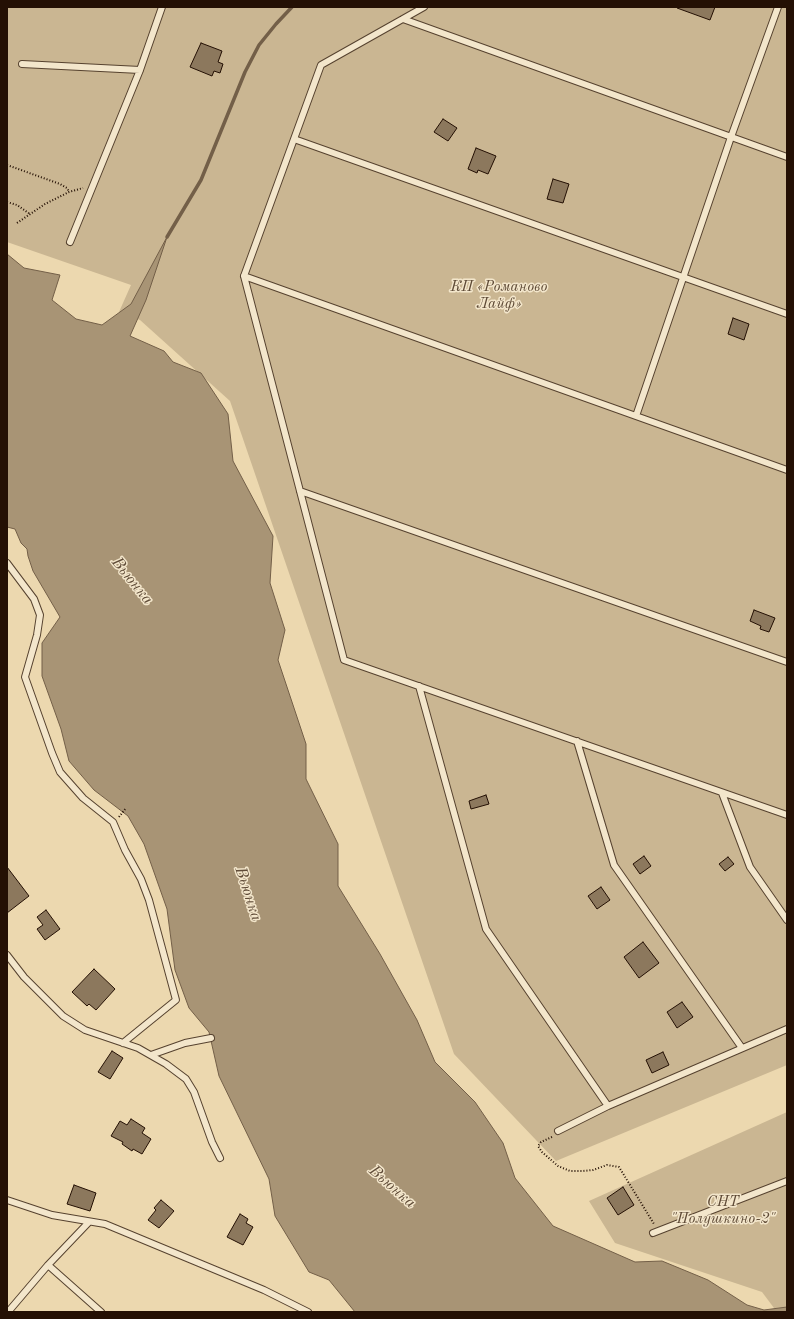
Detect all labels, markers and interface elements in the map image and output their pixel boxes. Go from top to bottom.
park label: КП «Романово Лайф» [451,278,547,313]
water label: Вьюнка [107,553,157,609]
water label: Вьюнка [230,864,266,924]
water label: Вьюнка [365,1161,419,1213]
park label: СНТ "Полушкино-2" [671,1193,775,1228]

